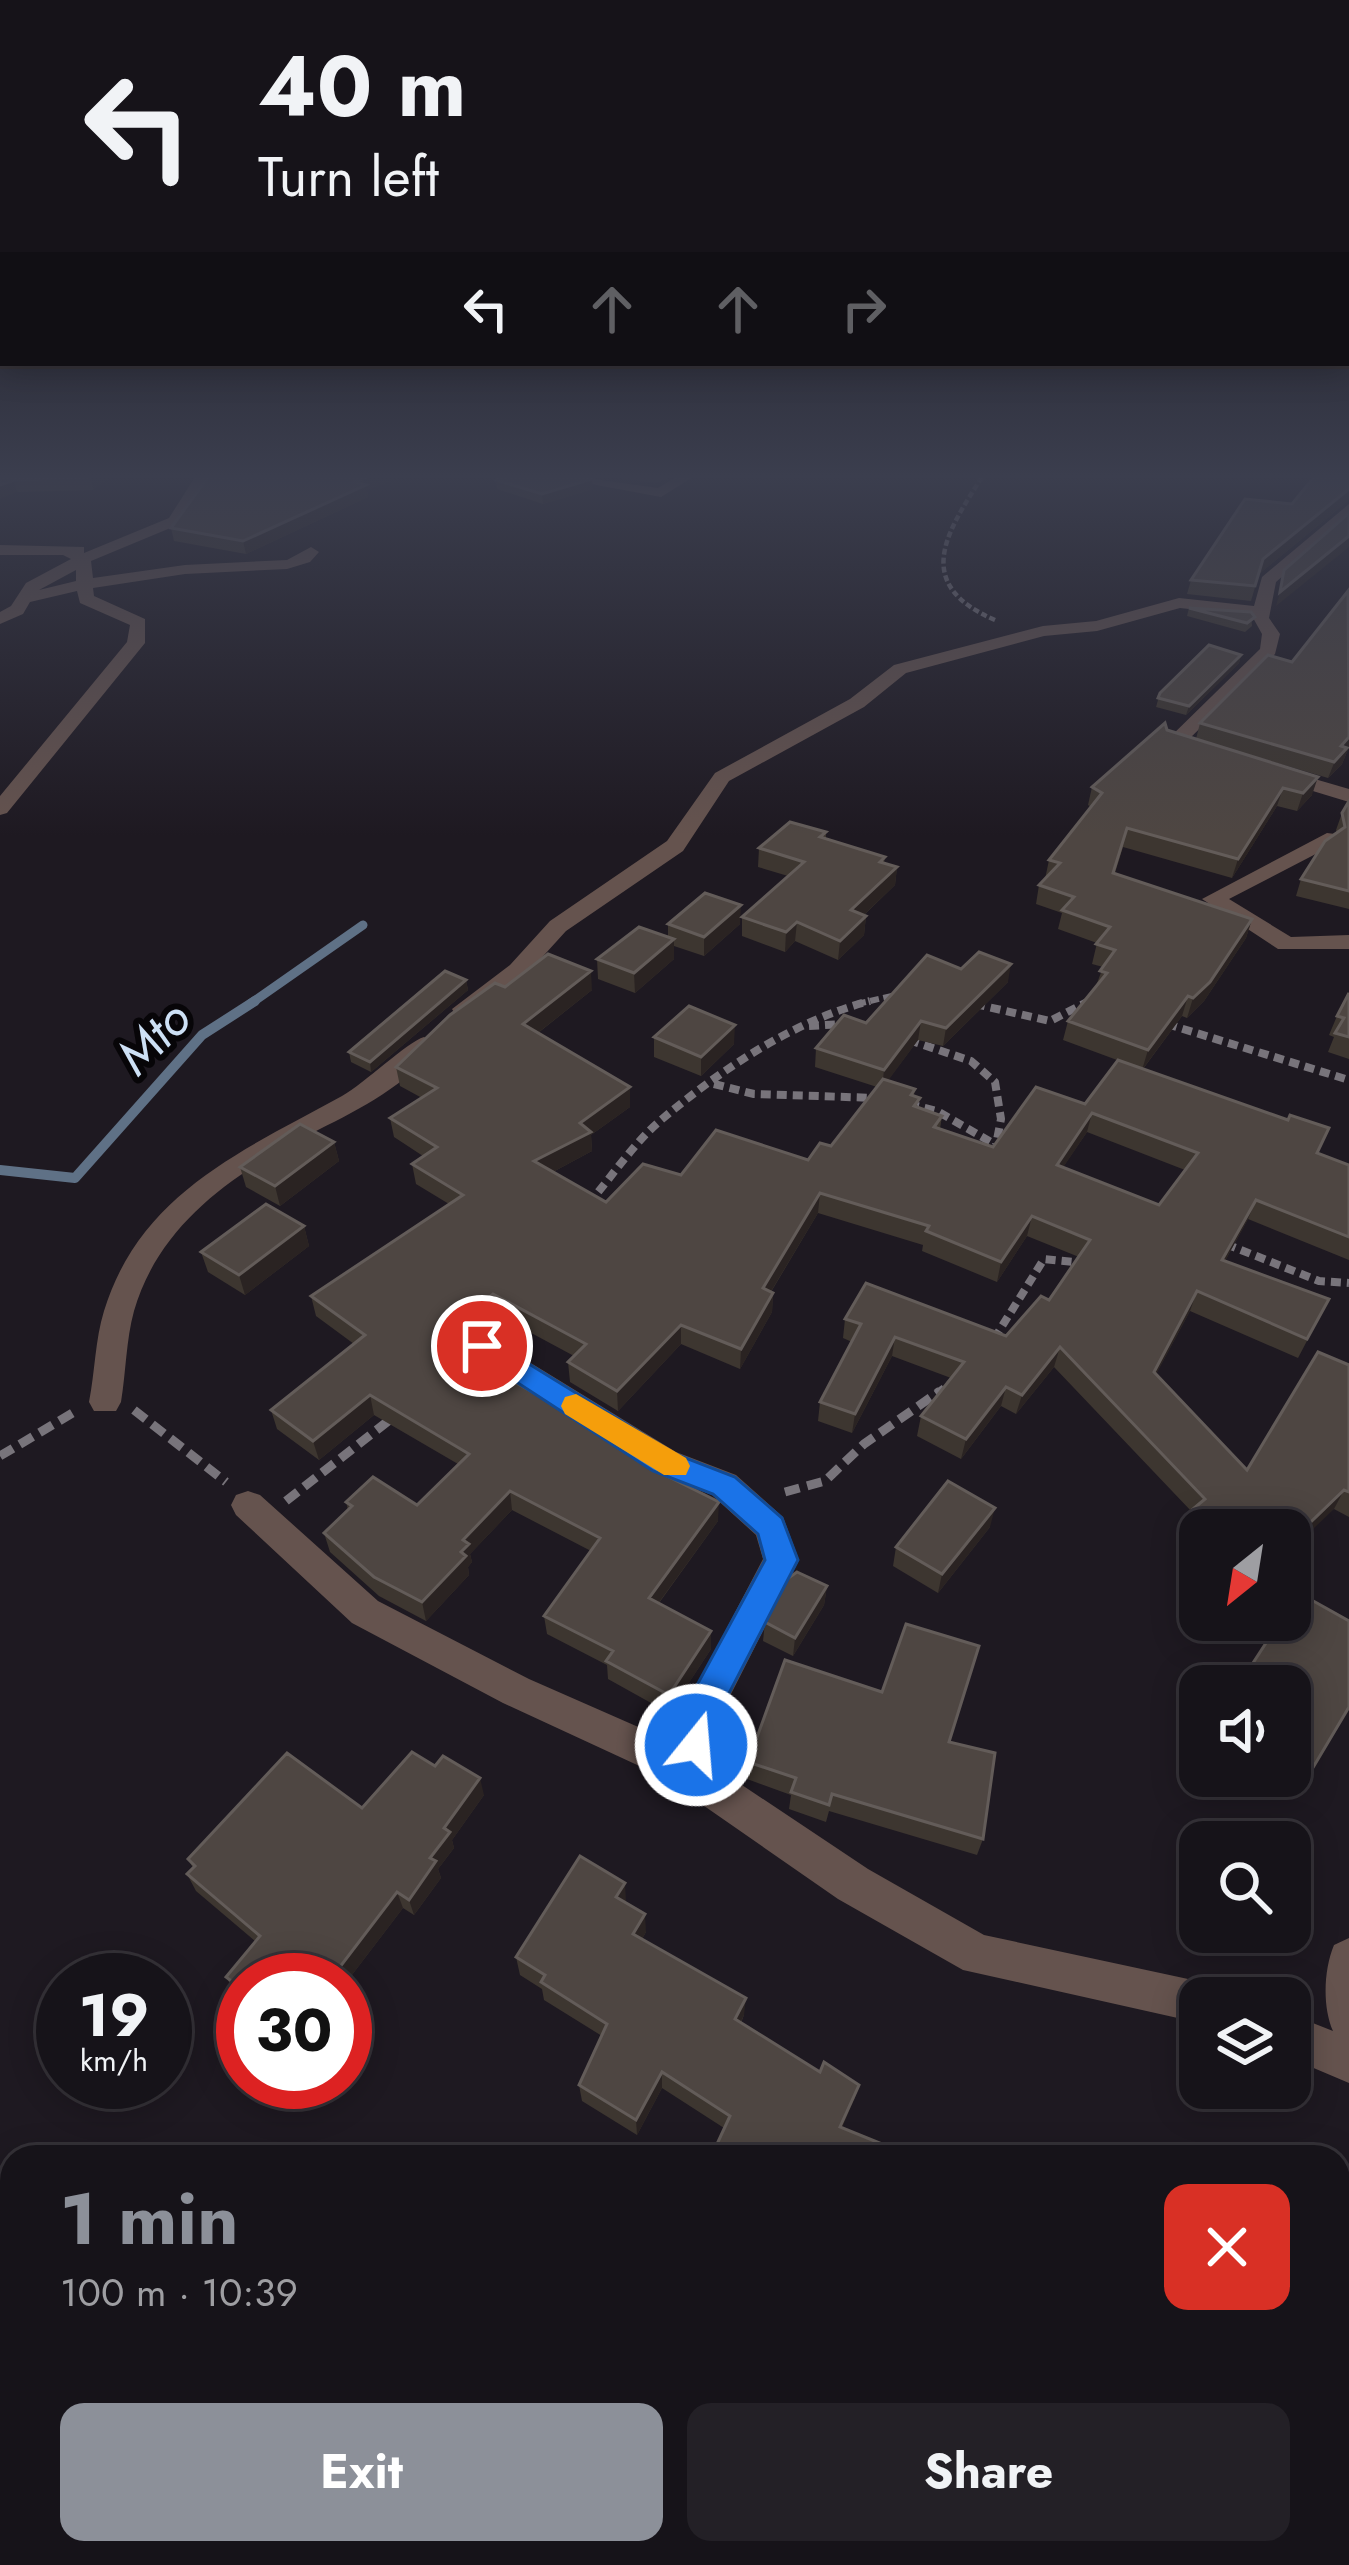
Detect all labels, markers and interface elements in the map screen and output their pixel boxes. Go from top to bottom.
text: 40 m [258,26,466,148]
icon: left [60,48,216,204]
text: Turn left [258,138,439,216]
icon: left [453,276,519,342]
icon: ahead [579,276,645,342]
icon: ahead [705,276,771,342]
icon: right [831,276,897,342]
water label: Mto [99,983,207,1091]
pin [431,1295,533,1397]
icon: arrive [449,1313,515,1379]
north arrow [1179,1509,1311,1641]
map controls [1179,1509,1311,2109]
button: sound [1179,1665,1311,1797]
position arrow [633,1682,759,1808]
button: search [1179,1821,1311,1953]
speed limit sign: 30 [216,1953,372,2109]
text: 19 [79,1972,149,2059]
button: layers [1179,1977,1311,2109]
text: km/h [80,2039,148,2082]
text: 1 min [60,2167,239,2271]
button: close [1164,2184,1290,2310]
text: 100 m · 10:39 [60,2264,298,2321]
button: Exit [60,2403,663,2541]
button: Share [687,2403,1290,2541]

